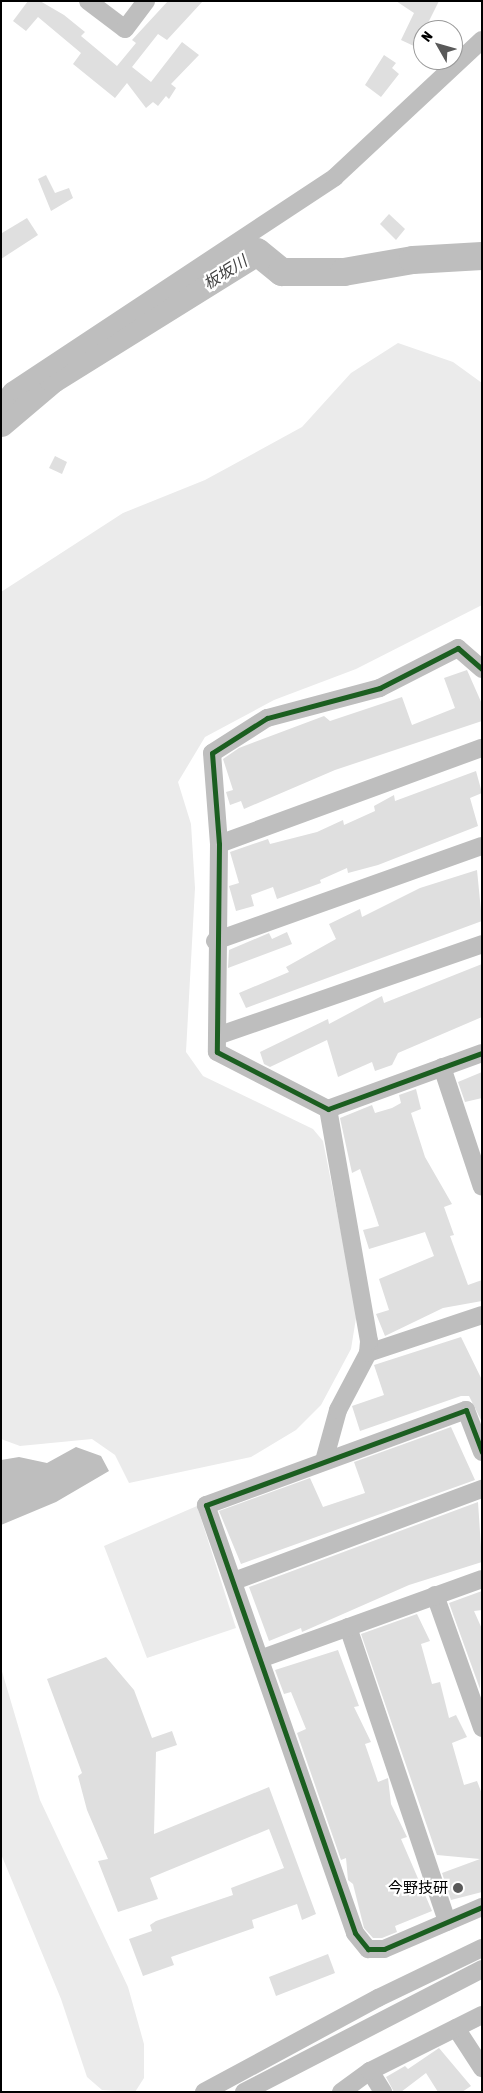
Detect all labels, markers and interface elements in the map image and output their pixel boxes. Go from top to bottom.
north arrow [413,20,463,70]
text: N [418,28,436,45]
water label: 板坂川 [200,251,250,293]
place label: 今野技研 [388,1879,448,1897]
marker: 今野技研 [452,1882,464,1894]

